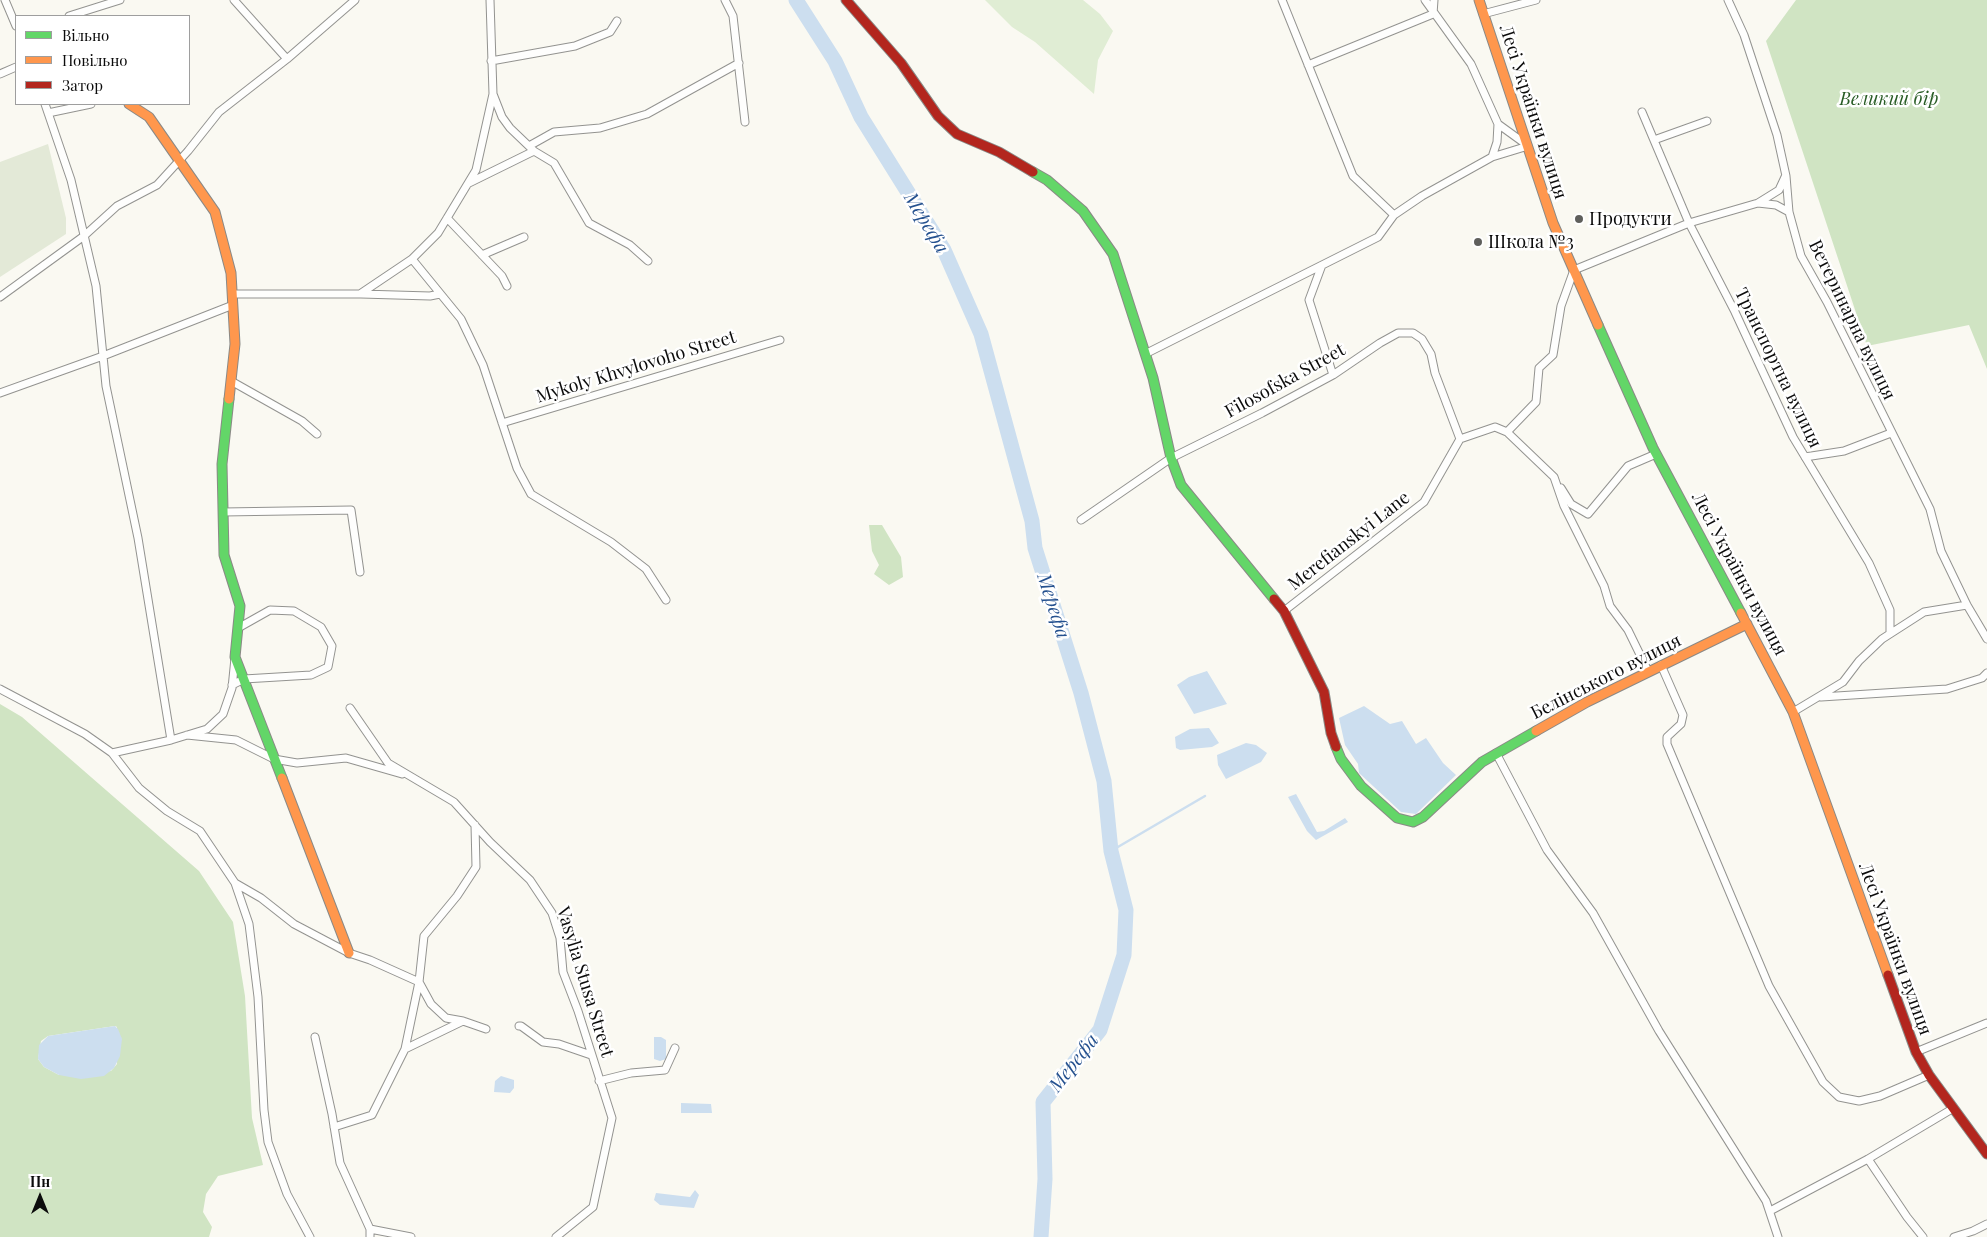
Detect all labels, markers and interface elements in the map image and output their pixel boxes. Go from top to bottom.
legend [15,15,190,105]
street label: Лесі Українки вулиця [1495,22,1571,202]
text: Вільно [62,25,109,45]
text: Повільно [62,50,128,70]
text: Затор [62,75,103,95]
park label: Великий бір [1840,88,1938,110]
water label: Мерефа [899,188,953,258]
place label: Продукти [1589,208,1672,230]
marker: Продукти [1573,213,1585,225]
place label: Школа №3 [1488,231,1574,253]
marker: Школа №3 [1472,236,1484,248]
street label: Ветеринарна вулиця [1804,237,1900,403]
street label: Транспортна вулиця [1730,285,1826,451]
street label: Mykoly Khvylovoho Street [534,326,738,408]
street label: Filosofska Street [1221,339,1349,423]
street label: Merefianskyi Lane [1284,487,1414,595]
street label: Лесі Українки вулиця [1687,489,1791,659]
water label: Мерефа [1032,570,1074,642]
street label: Белінського вулиця [1527,630,1685,724]
street label: Лесі Українки вулиця [1854,860,1936,1038]
street label: Vasylia Stusa Street [552,904,618,1060]
water label: Мерефа [1044,1029,1104,1097]
north arrow [15,1172,65,1222]
text: Пн [30,1172,50,1191]

